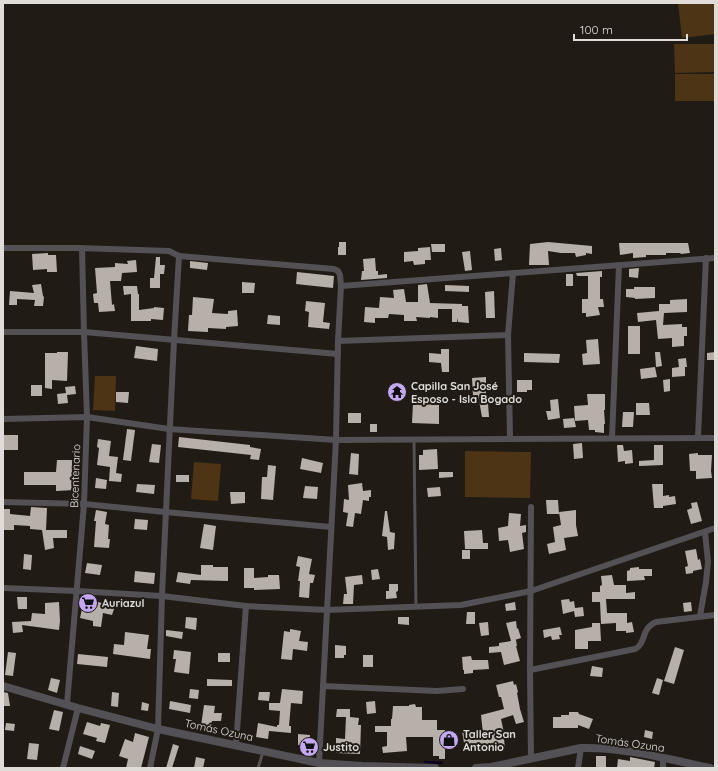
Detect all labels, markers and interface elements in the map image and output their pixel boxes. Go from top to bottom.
scale bar [574,16,687,42]
text: 100 m [580,22,613,37]
place label: Capilla San José Esposo - Isla Bogado [411,379,522,406]
temple icon: Capilla San José Esposo - Isla Bogado [386,381,408,403]
street label: Bicentenario [67,443,83,508]
supermarket icon: Auriazul [77,592,99,614]
place label: Auriazul [102,596,144,610]
street label: Tomás Ozuna [183,716,255,744]
place label: Taller San Antonio [463,727,516,754]
shop icon: Taller San Antonio [438,729,460,751]
street label: Tomás Ozuna [594,731,666,755]
supermarket icon: Justito [298,736,320,758]
place label: Justito [323,740,359,754]

